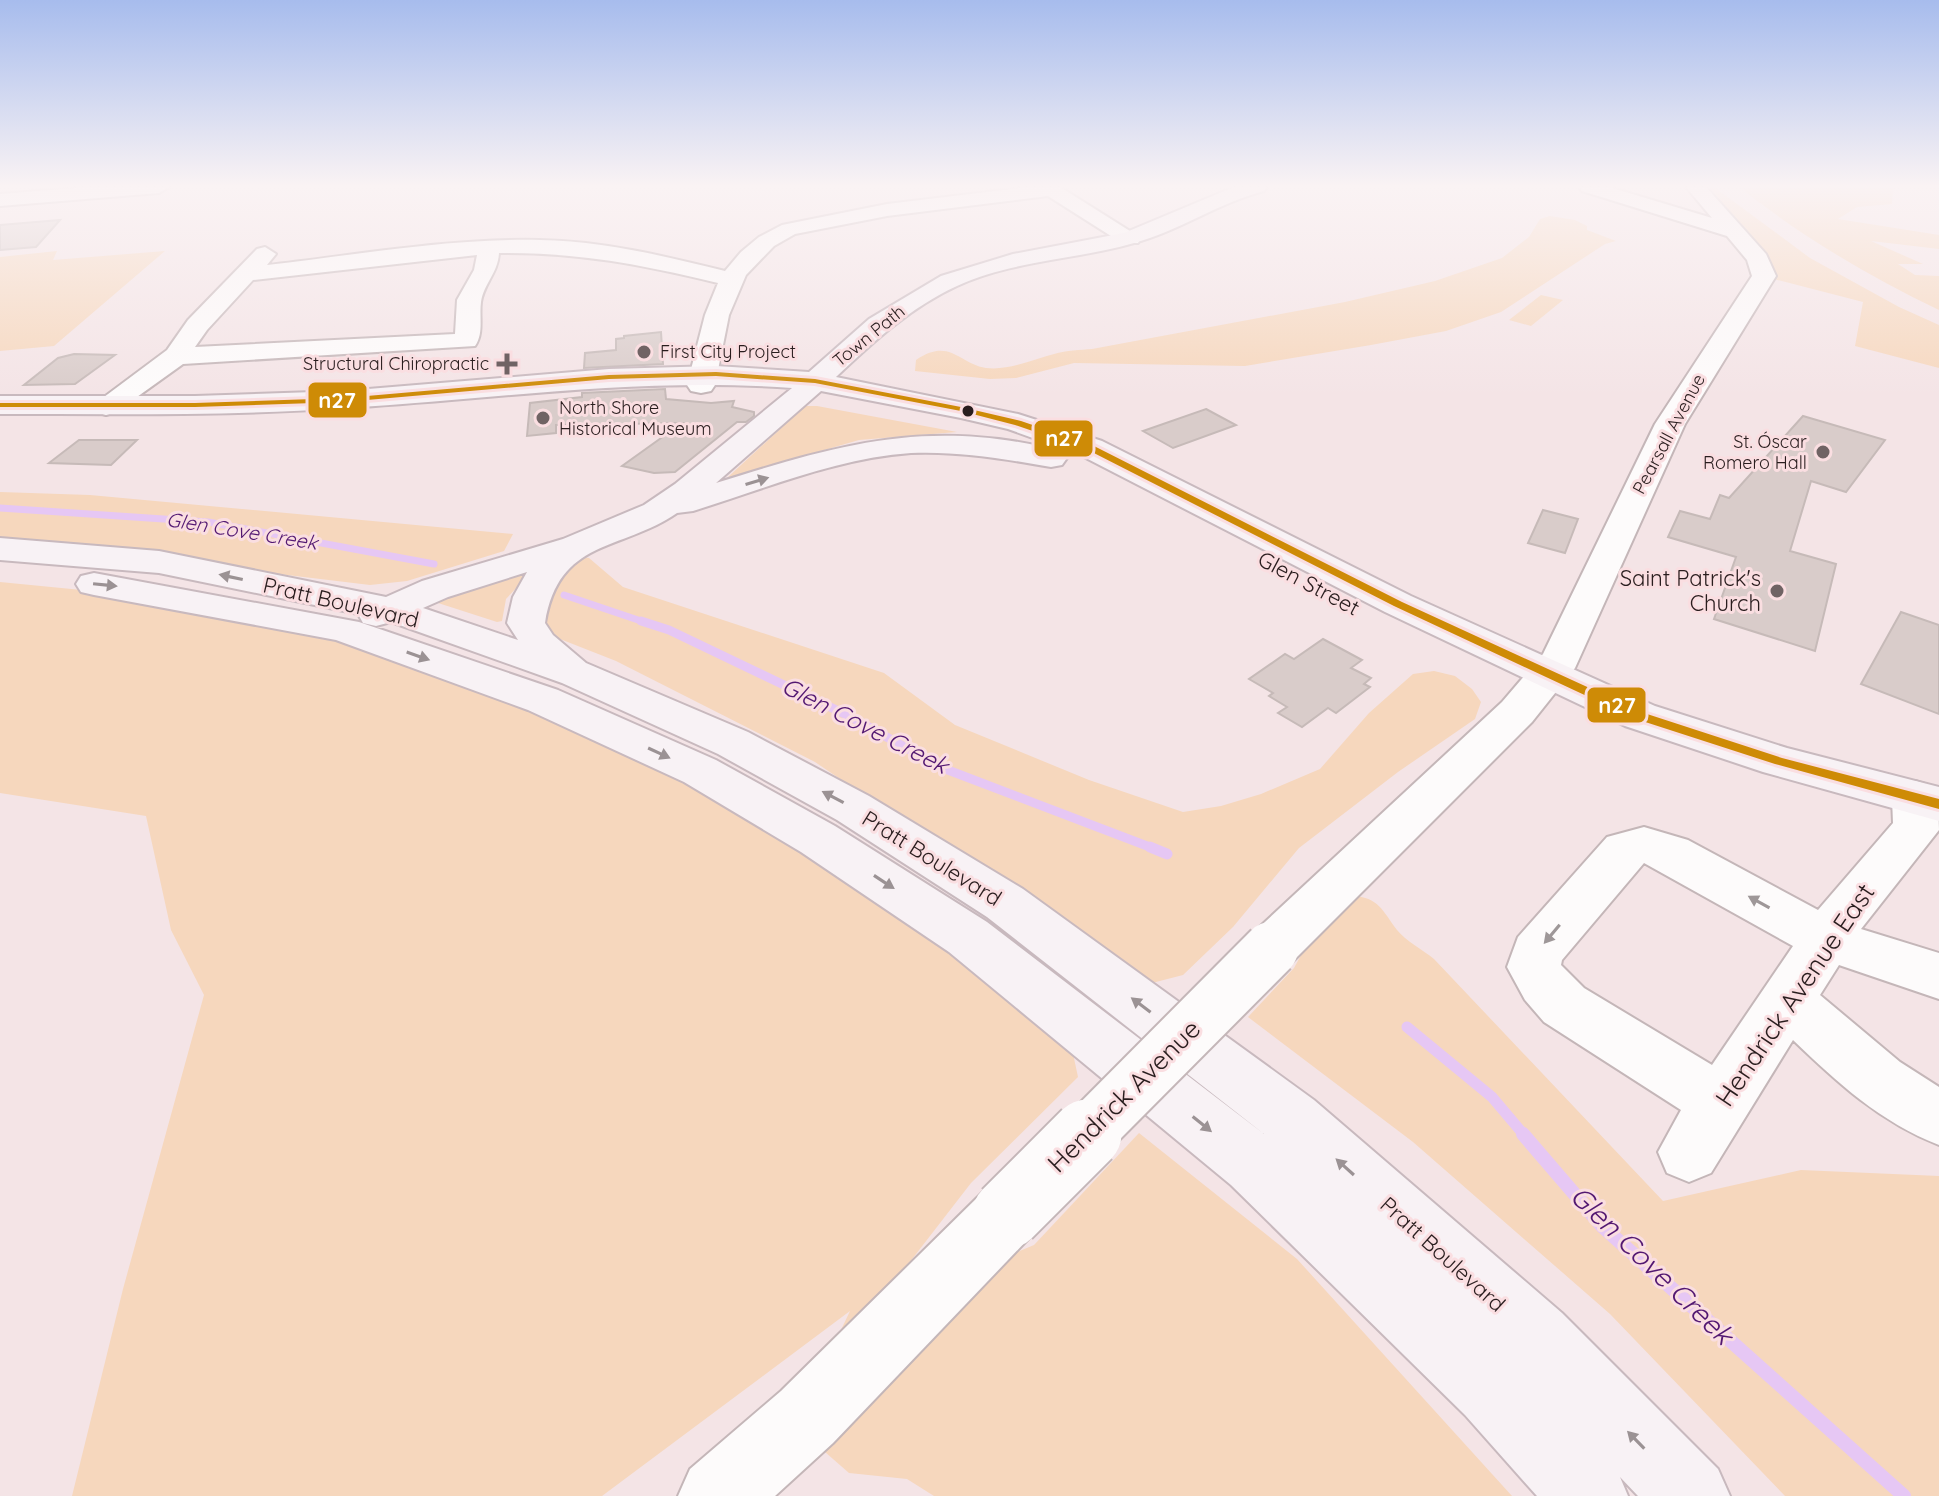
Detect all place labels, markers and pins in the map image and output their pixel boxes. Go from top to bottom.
place label: First City Project [660,340,796,363]
marker: First City Project [635,343,653,361]
place label: Structural Chiropractic [303,352,489,375]
marker: Structural Chiropractic [496,353,518,375]
place label: North Shore Historical Museum [559,396,712,440]
unlabelled marker [960,403,976,419]
marker: North Shore Historical Museum [534,409,552,427]
place label: St. Óscar Romero Hall [1703,430,1807,474]
marker: St. Óscar Romero Hall [1814,443,1832,461]
place label: Saint Patrick's Church [1620,564,1761,617]
marker: Saint Patrick's Church [1768,582,1786,600]

